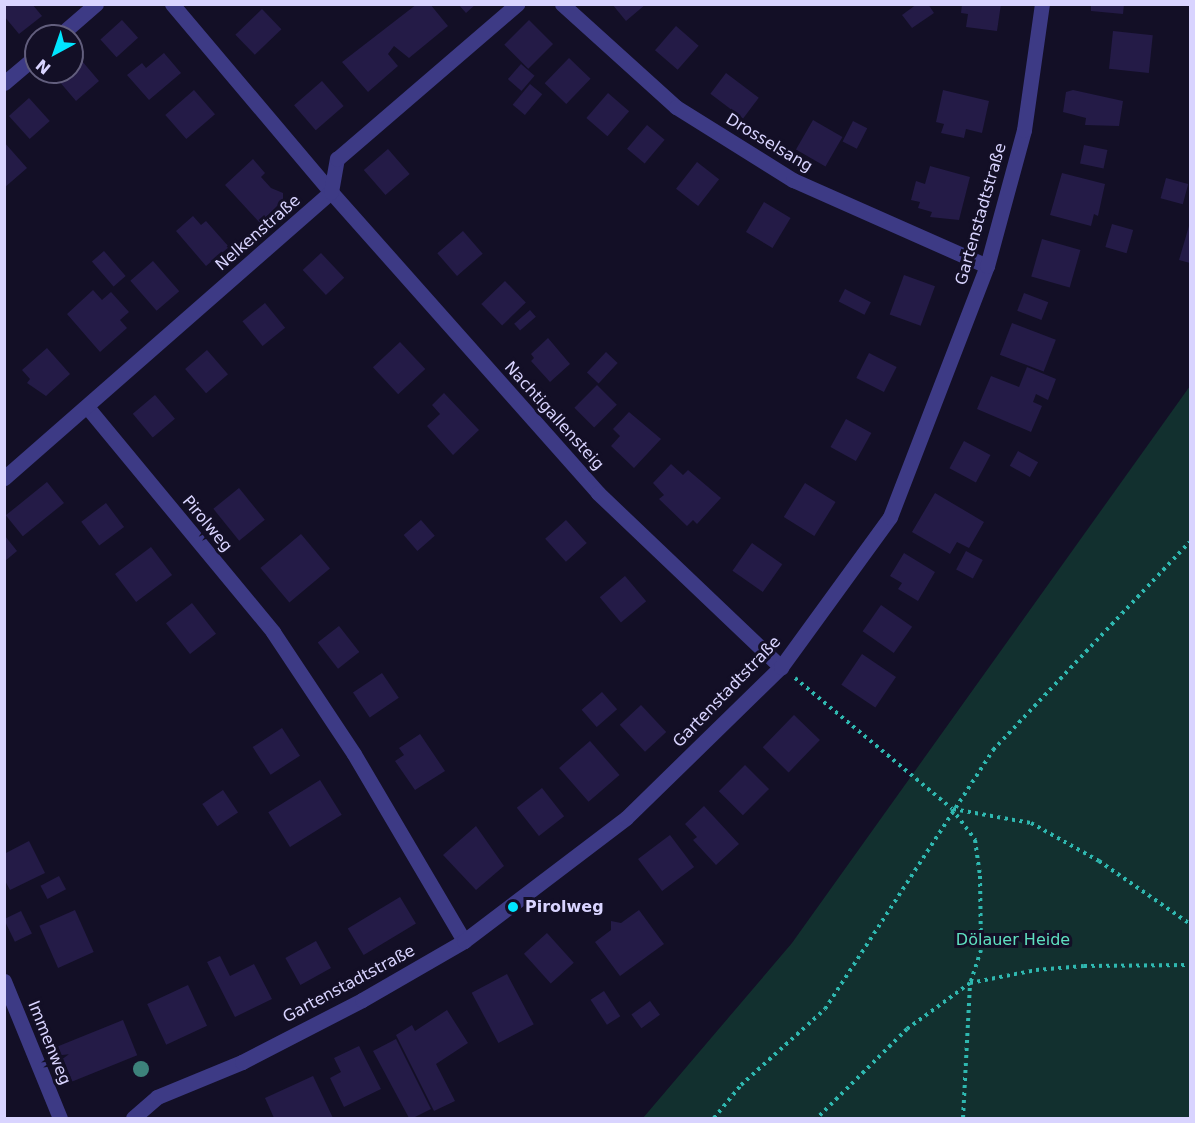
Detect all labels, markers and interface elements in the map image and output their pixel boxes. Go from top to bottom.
north arrow [24,24,84,84]
text: N [32,55,55,78]
street label: Drosselsang [722,110,816,176]
street label: Gartenstadtstraße [952,141,1010,287]
street label: Nelkenstraße [212,191,304,275]
street label: Nachtigallensteig [500,358,608,474]
street label: Pirolweg [178,492,236,556]
street label: Gartenstadtstraße [669,633,785,751]
place label: Pirolweg [525,897,604,917]
marker: Pirolweg [506,900,520,914]
park label: Dölauer Heide [956,930,1070,950]
street label: Gartenstadtstraße [280,941,418,1027]
street label: Immenweg [23,998,75,1088]

